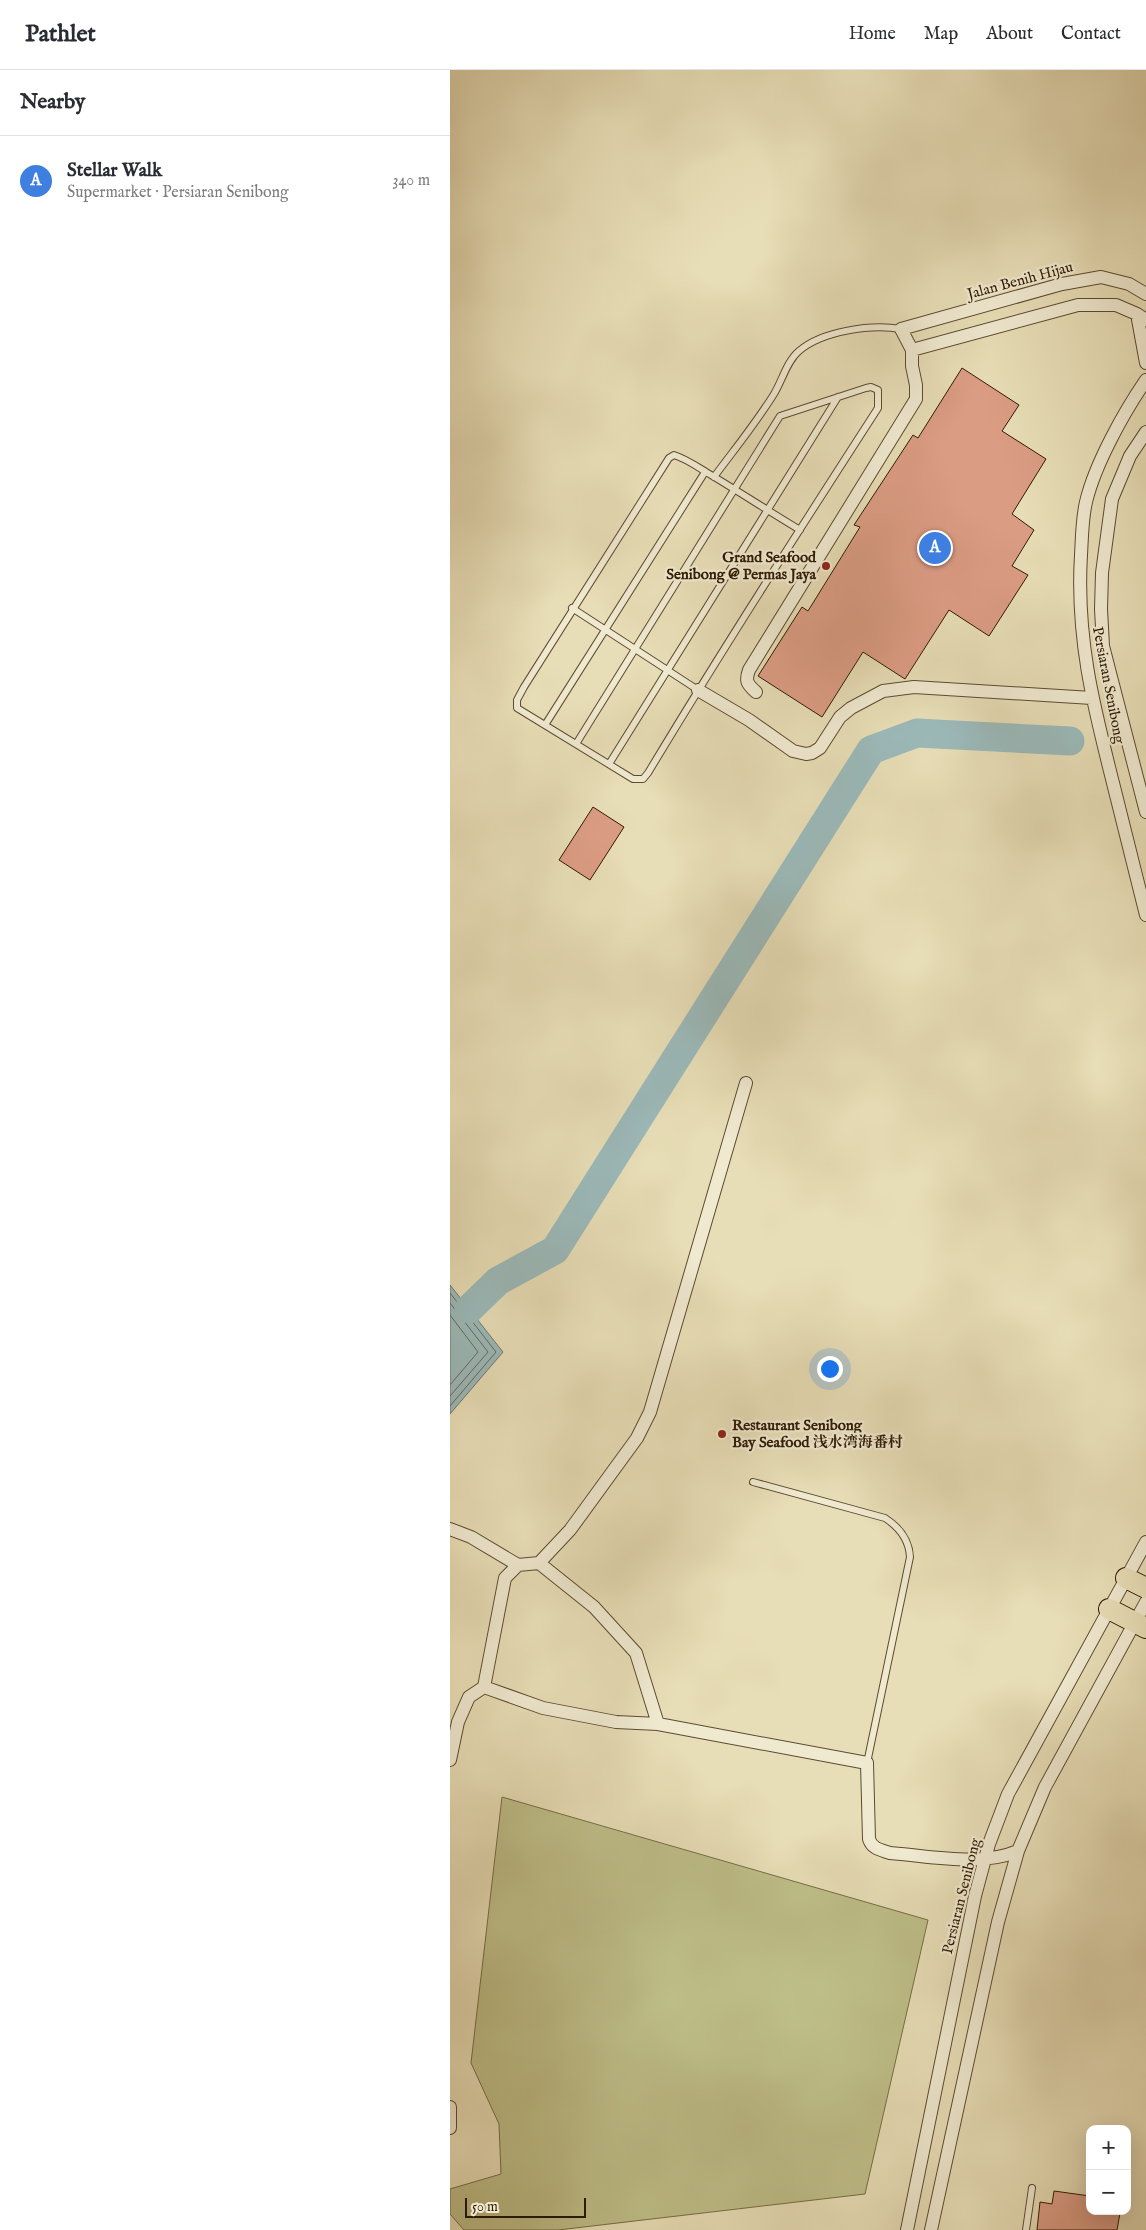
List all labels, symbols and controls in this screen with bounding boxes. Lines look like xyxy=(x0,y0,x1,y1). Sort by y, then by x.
text: Pathlet xyxy=(25,19,96,50)
text: Home xyxy=(849,23,896,46)
text: Map xyxy=(924,23,958,46)
text: About xyxy=(986,23,1033,46)
text: Contact xyxy=(1061,23,1121,46)
text: Nearby xyxy=(20,89,85,116)
text: Stellar Walk xyxy=(67,159,162,183)
text: A xyxy=(31,171,41,191)
text: 340 m xyxy=(392,171,430,191)
text: Supermarket · Persiaran Senibong xyxy=(67,183,289,203)
street label: Jalan Benih Hijau xyxy=(963,257,1075,304)
pin: A xyxy=(919,529,951,567)
place label: Grand Seafood Senibong @ Permas Jaya xyxy=(666,548,817,584)
marker: Grand Seafood Senibong @ Permas Jaya xyxy=(820,560,832,572)
street label: Persiaran Senibong xyxy=(1088,625,1129,746)
your location xyxy=(817,1356,843,1382)
place label: Restaurant Senibong Bay Seafood 浅水湾海番村 xyxy=(732,1416,903,1452)
marker: Restaurant Senibong Bay Seafood 浅水湾海番村 xyxy=(716,1428,728,1440)
street label: Persiaran Senibong xyxy=(938,1835,985,1956)
map controls xyxy=(1086,2125,1131,2215)
button: + xyxy=(1086,2125,1131,2170)
button: − xyxy=(1086,2170,1131,2215)
scale bar xyxy=(465,2195,586,2218)
text: 50 m xyxy=(472,2198,498,2216)

